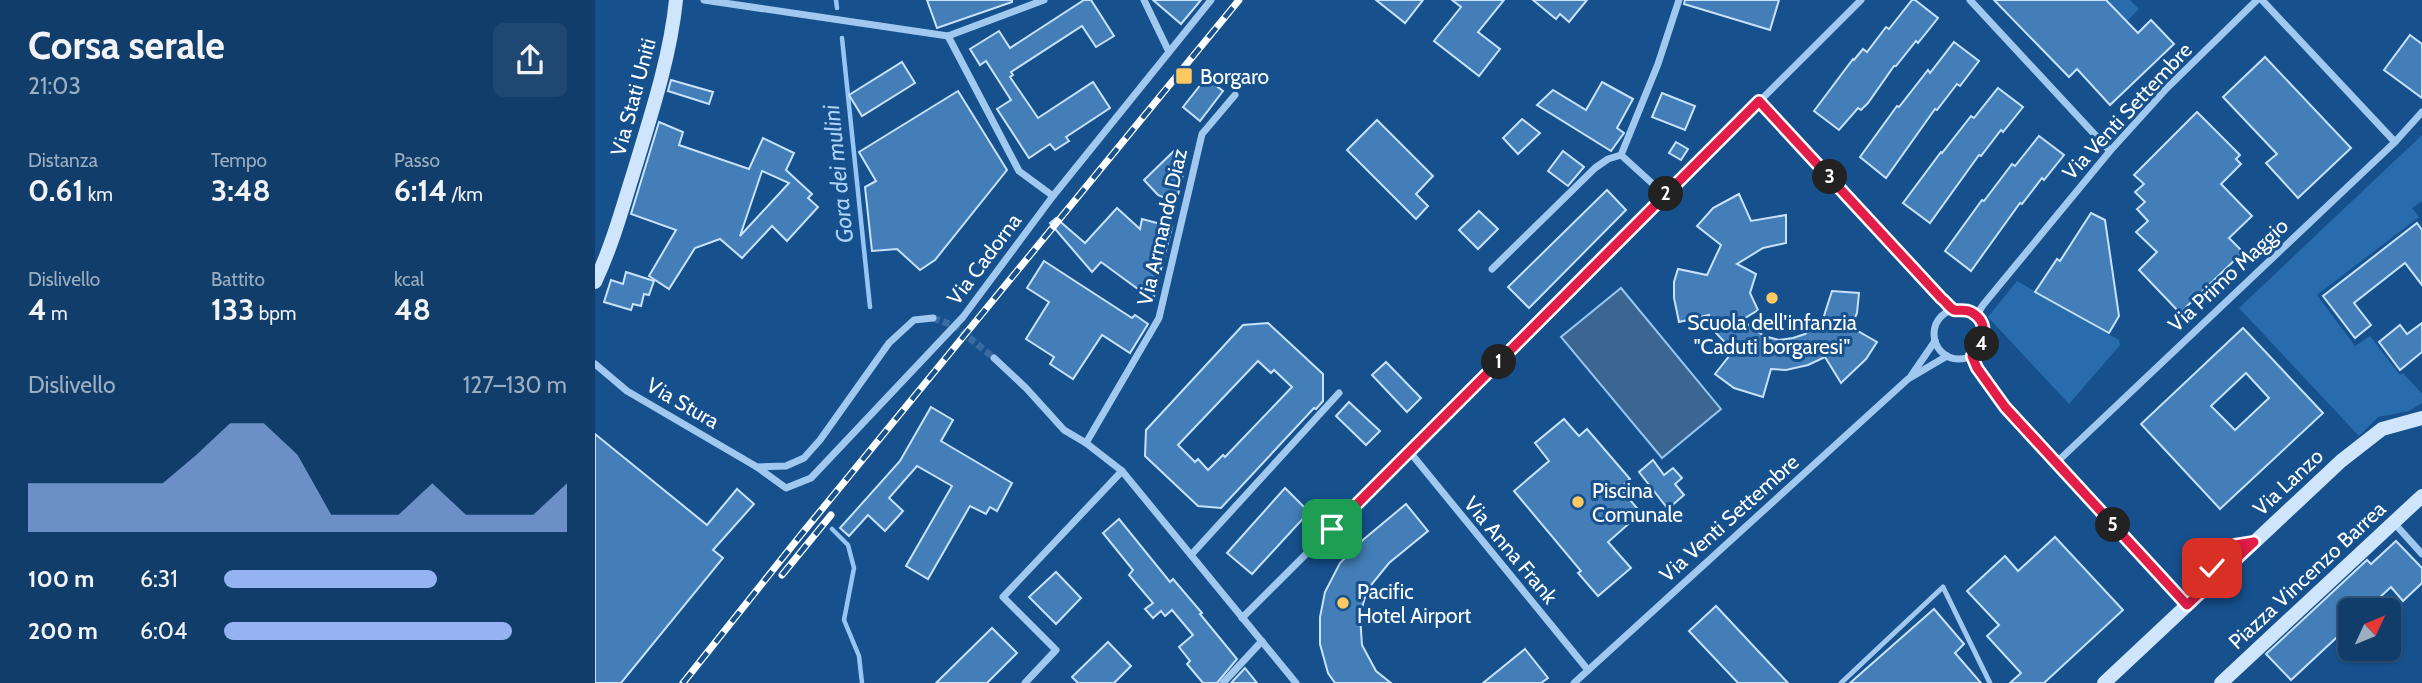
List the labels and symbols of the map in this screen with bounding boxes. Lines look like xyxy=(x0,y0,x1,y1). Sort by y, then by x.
street label: Via Stati Uniti xyxy=(605,35,661,159)
street label: Via Venti Settembre xyxy=(2057,37,2197,185)
place label: Borgaro xyxy=(1200,64,1269,89)
marker: Borgaro xyxy=(1174,66,1194,86)
water label: Gora dei mulini xyxy=(817,102,859,245)
street label: Via Armando Diaz xyxy=(1132,146,1192,308)
pin: 3 xyxy=(1813,160,1847,194)
pin: 2 xyxy=(1649,176,1683,212)
street label: Via Cadorna xyxy=(942,208,1026,310)
street label: Via Primo Maggio xyxy=(2163,213,2293,337)
marker: Scuola dell'infanzia "Caduti borgaresi" xyxy=(1764,290,1780,306)
place label: Scuola dell'infanzia "Caduti borgaresi" xyxy=(1687,310,1857,359)
pin: 4 xyxy=(1965,326,1999,362)
pin: 1 xyxy=(1481,344,1517,380)
street label: Via Stura xyxy=(642,372,724,434)
street label: Via Lanzo xyxy=(2248,443,2328,521)
street label: Via Venti Settembre xyxy=(1654,449,1804,587)
place label: Piscina Comunale xyxy=(1592,478,1683,527)
street label: Via Anna Frank xyxy=(1459,491,1563,609)
marker: Piscina Comunale xyxy=(1570,494,1586,510)
street label: Piazza Vincenzo Barrea xyxy=(2223,496,2391,654)
pin xyxy=(1302,499,1362,559)
pin: 5 xyxy=(2095,508,2131,542)
pin xyxy=(2182,538,2242,598)
place label: Pacific Hotel Airport xyxy=(1357,579,1471,628)
marker: Pacific Hotel Airport xyxy=(1335,595,1351,611)
north arrow xyxy=(2338,598,2401,662)

